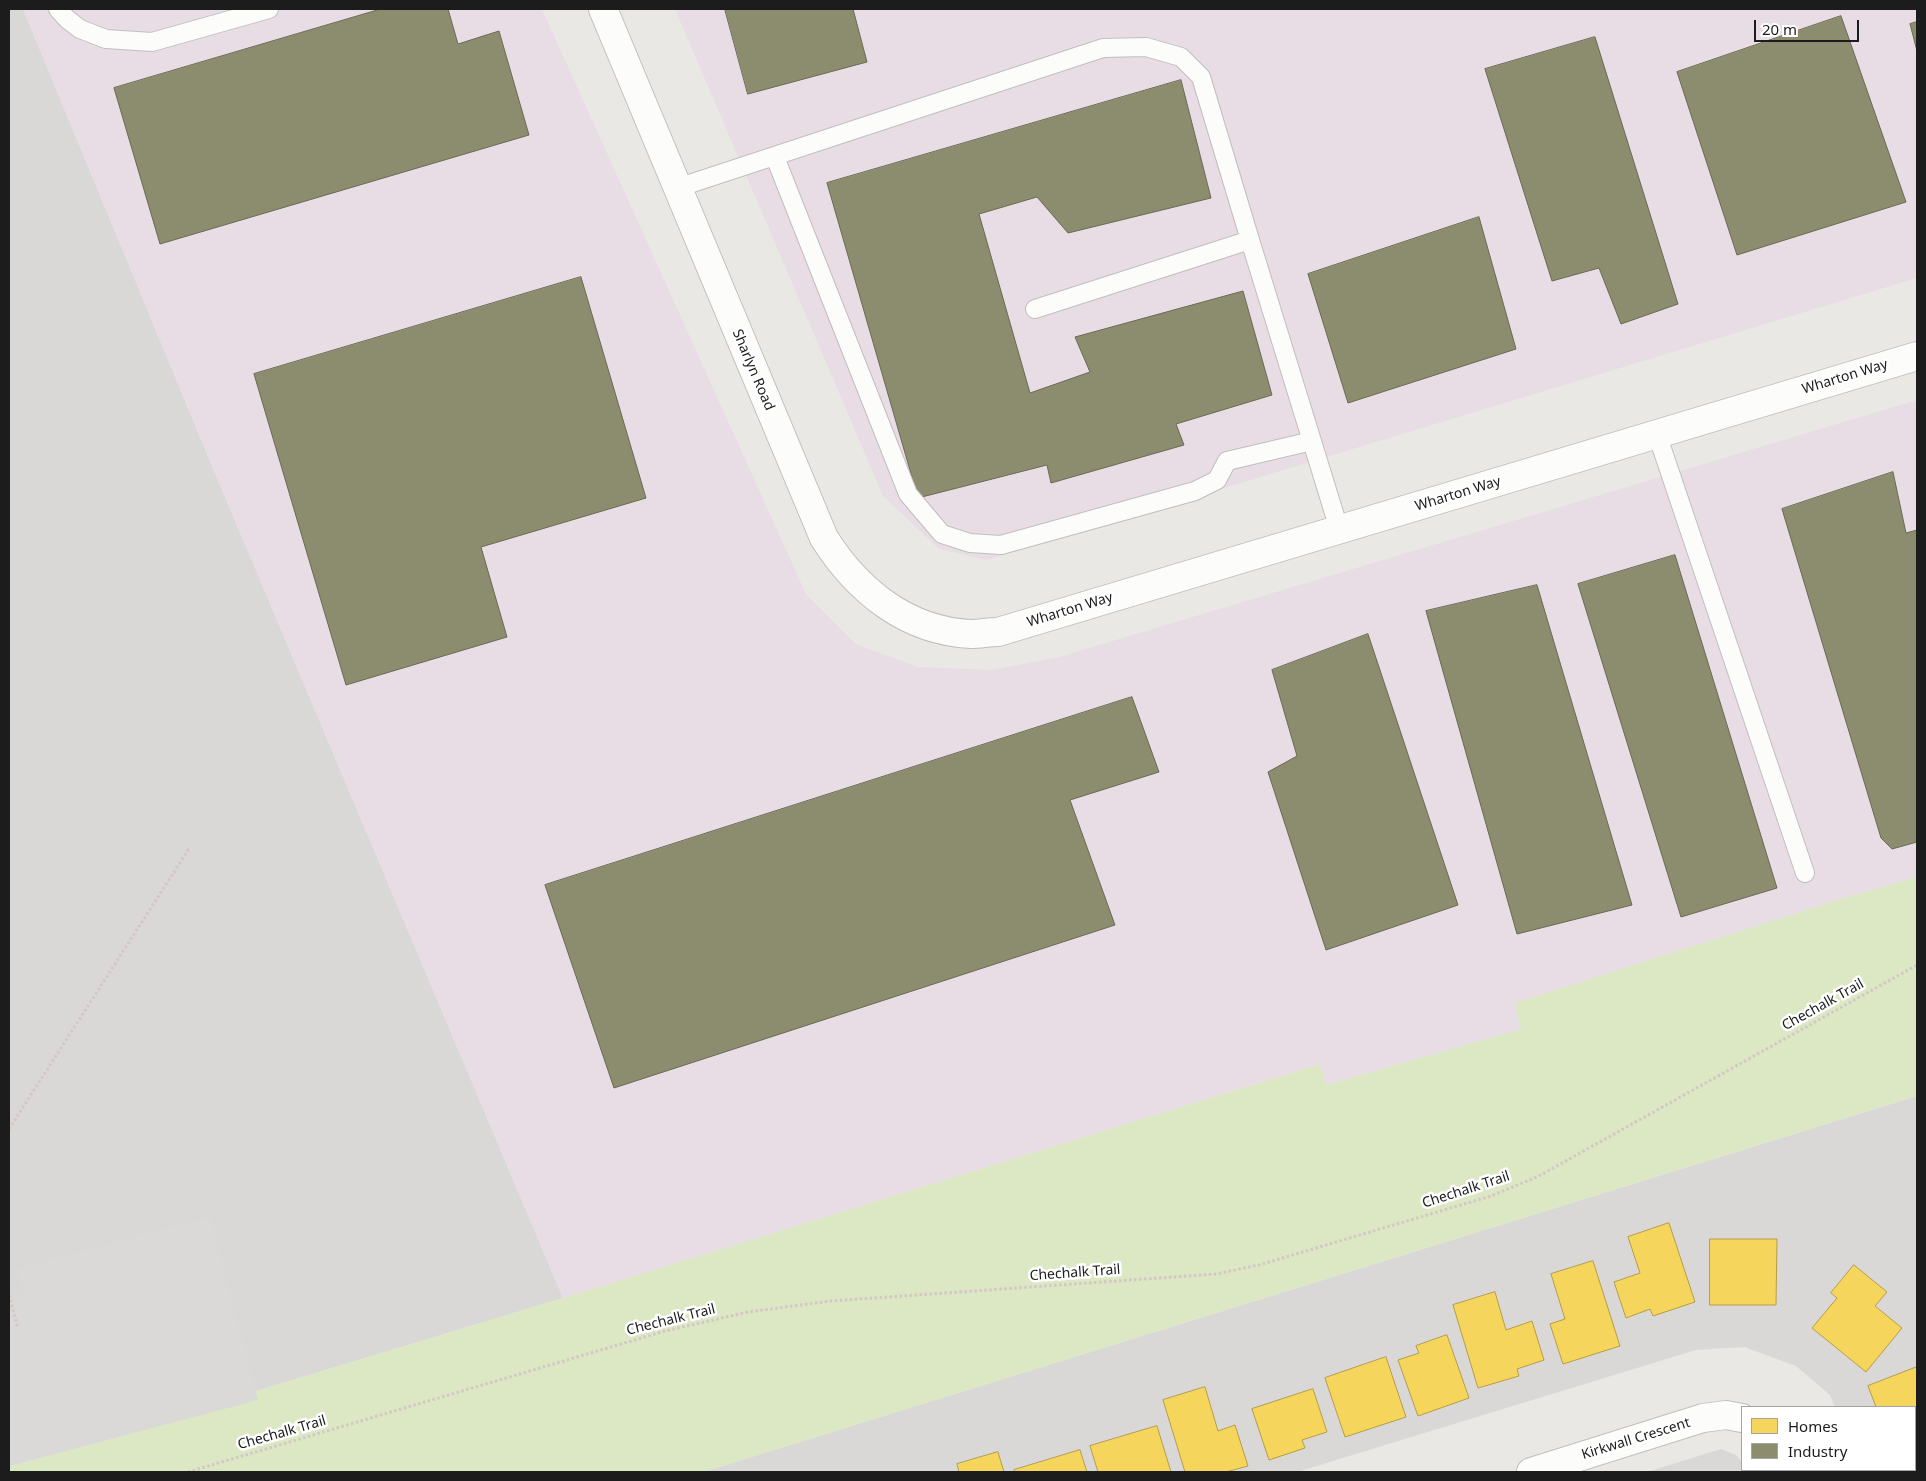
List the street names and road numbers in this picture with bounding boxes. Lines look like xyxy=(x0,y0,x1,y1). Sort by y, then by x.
street label: Sharlyn Road xyxy=(728,327,778,413)
street label: Wharton Way xyxy=(1800,356,1890,398)
street label: Wharton Way xyxy=(1413,473,1503,515)
street label: Wharton Way xyxy=(1025,589,1115,631)
street label: Chechalk Trail xyxy=(1779,976,1867,1034)
street label: Chechalk Trail xyxy=(1420,1168,1512,1212)
street label: Chechalk Trail xyxy=(1029,1261,1121,1285)
street label: Chechalk Trail xyxy=(625,1301,717,1339)
street label: Chechalk Trail xyxy=(236,1412,328,1454)
street label: Kirkwall Crescent xyxy=(1580,1415,1692,1463)

